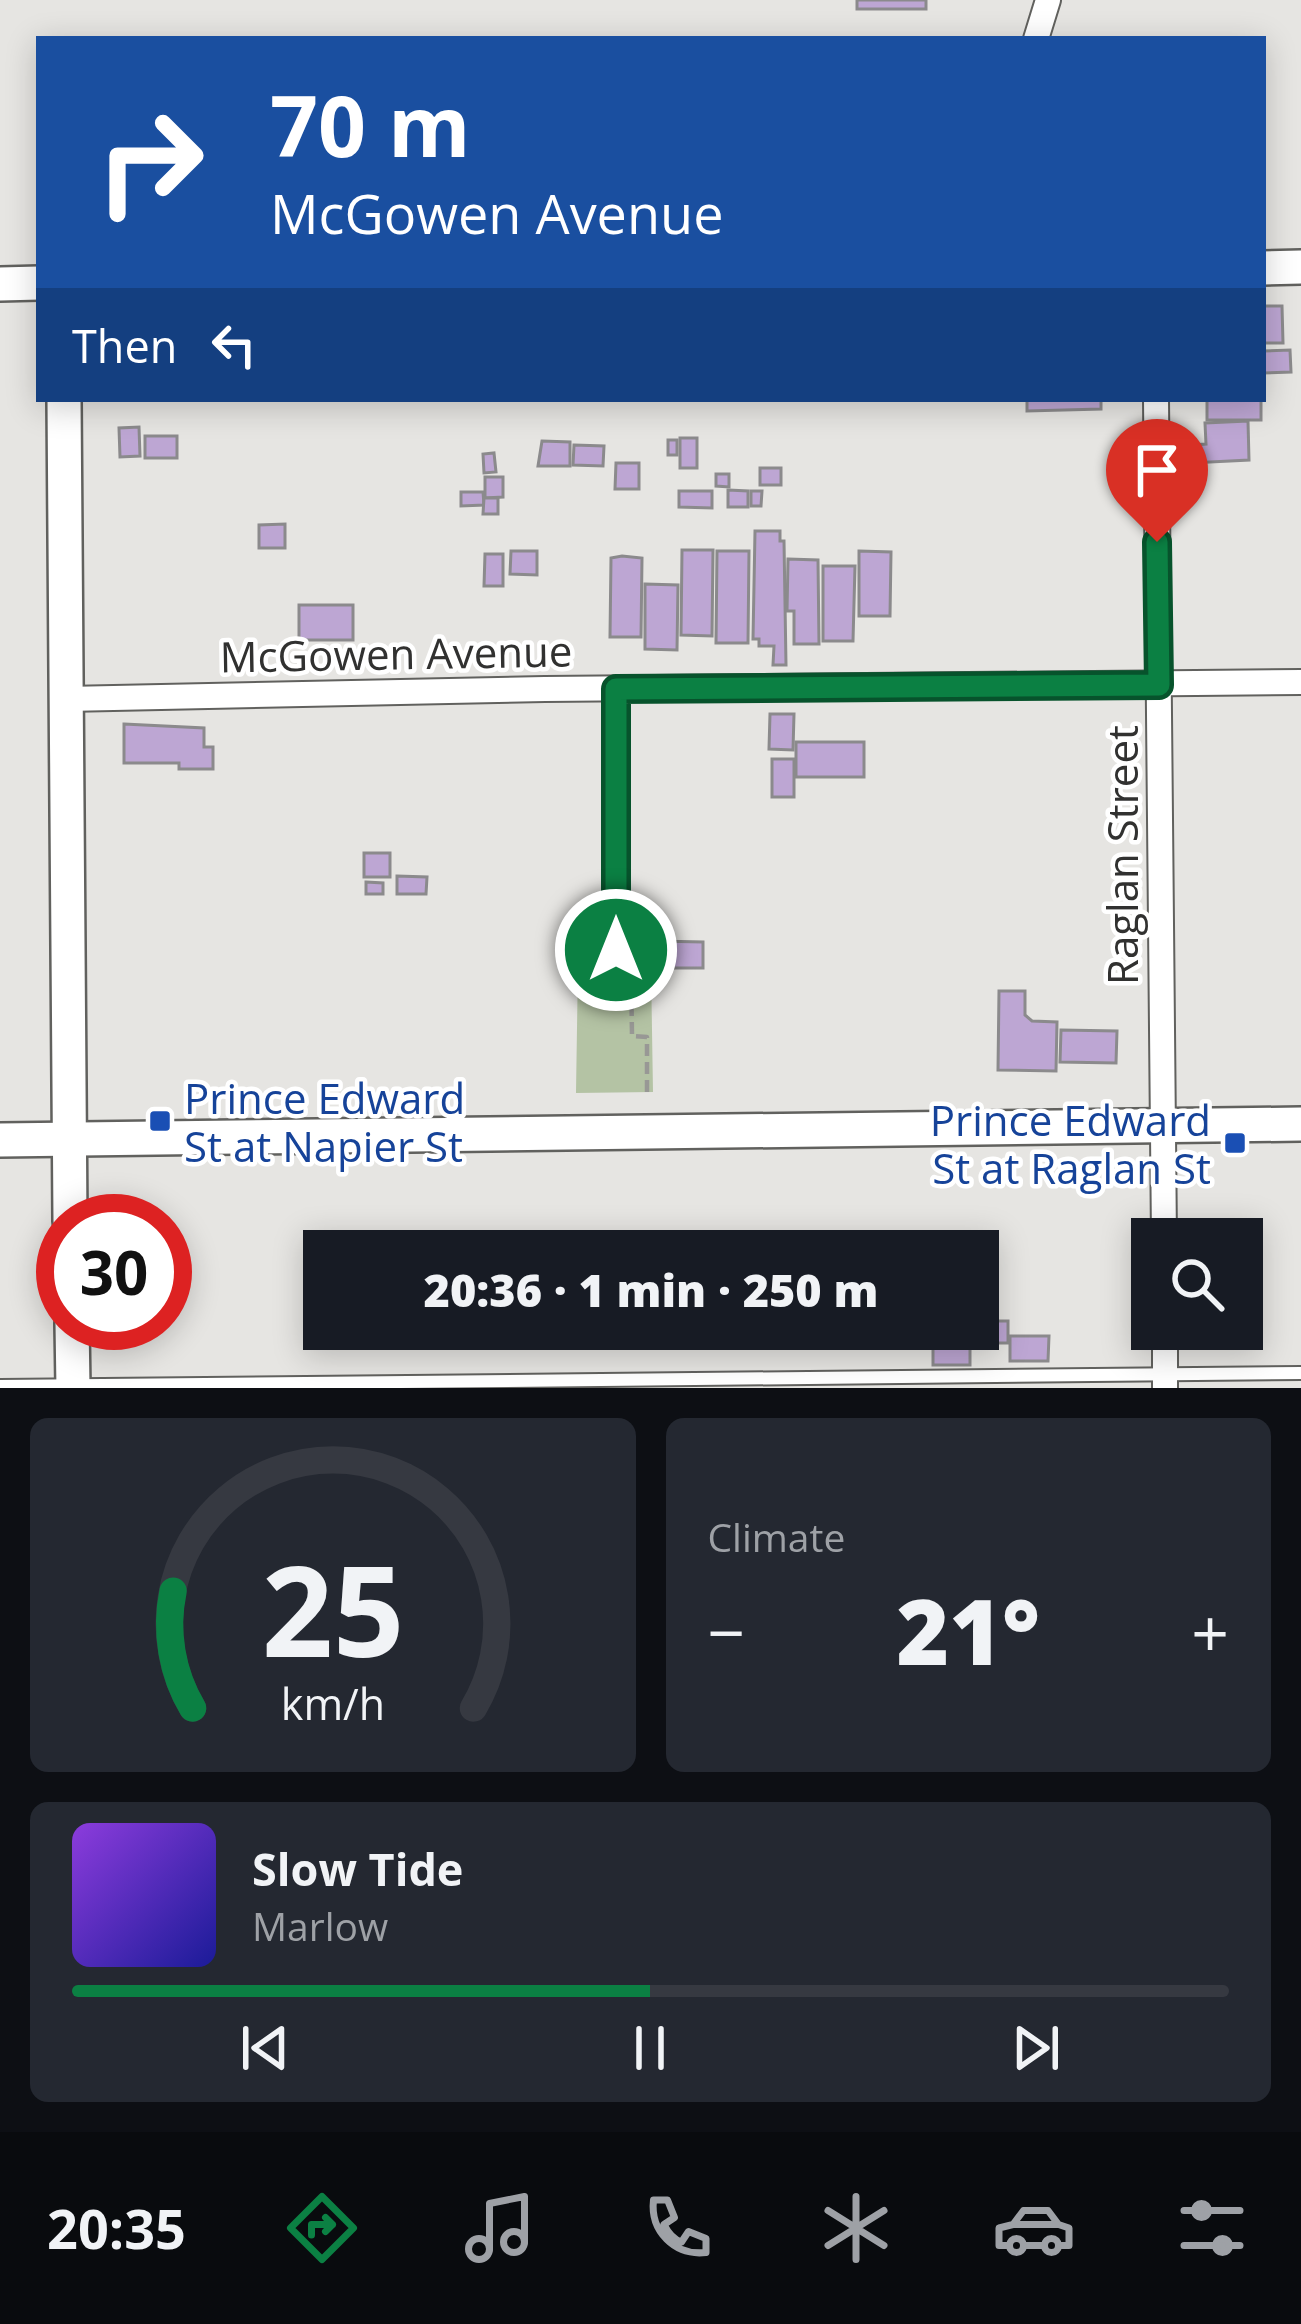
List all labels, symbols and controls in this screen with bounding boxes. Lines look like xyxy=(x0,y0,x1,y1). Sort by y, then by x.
text: 70 m xyxy=(270,67,470,182)
icon: right xyxy=(72,84,228,240)
text: McGowen Avenue xyxy=(270,176,724,250)
icon: left xyxy=(201,312,267,378)
text: Then xyxy=(72,315,177,376)
pin xyxy=(1106,419,1208,542)
icon: arrive xyxy=(1124,437,1190,503)
street label: McGowen Avenue xyxy=(219,621,573,685)
street label: Raglan Street xyxy=(1093,725,1150,985)
position arrow xyxy=(553,887,679,1013)
place label: Prince Edward St at Napier St xyxy=(184,1069,465,1174)
place label: Prince Edward St at Raglan St xyxy=(930,1091,1211,1196)
marker: Prince Edward St at Napier St xyxy=(147,1108,173,1134)
marker: Prince Edward St at Raglan St xyxy=(1222,1130,1248,1156)
speed limit sign: 30 xyxy=(36,1194,192,1350)
map controls xyxy=(1131,1218,1263,1350)
button: search xyxy=(1131,1218,1263,1350)
text: 20:36 · 1 min · 250 m xyxy=(424,1259,878,1320)
text: Climate xyxy=(708,1510,845,1563)
text: 25 xyxy=(261,1524,404,1694)
text: 21° xyxy=(897,1569,1040,1691)
text: − xyxy=(708,1586,745,1676)
text: + xyxy=(1191,1586,1229,1676)
text: km/h xyxy=(281,1674,385,1733)
text: Slow Tide xyxy=(252,1838,463,1899)
text: Marlow xyxy=(252,1899,388,1952)
icon: previous xyxy=(232,2015,298,2081)
icon: pause xyxy=(617,2015,683,2081)
icon: next xyxy=(1003,2015,1069,2081)
icon: directions xyxy=(280,2186,364,2270)
icon: music xyxy=(458,2186,542,2270)
icon: phone xyxy=(636,2186,720,2270)
icon: climate xyxy=(814,2186,898,2270)
icon: car xyxy=(992,2186,1076,2270)
icon: filters xyxy=(1170,2186,1254,2270)
text: 20:35 xyxy=(47,2191,186,2265)

